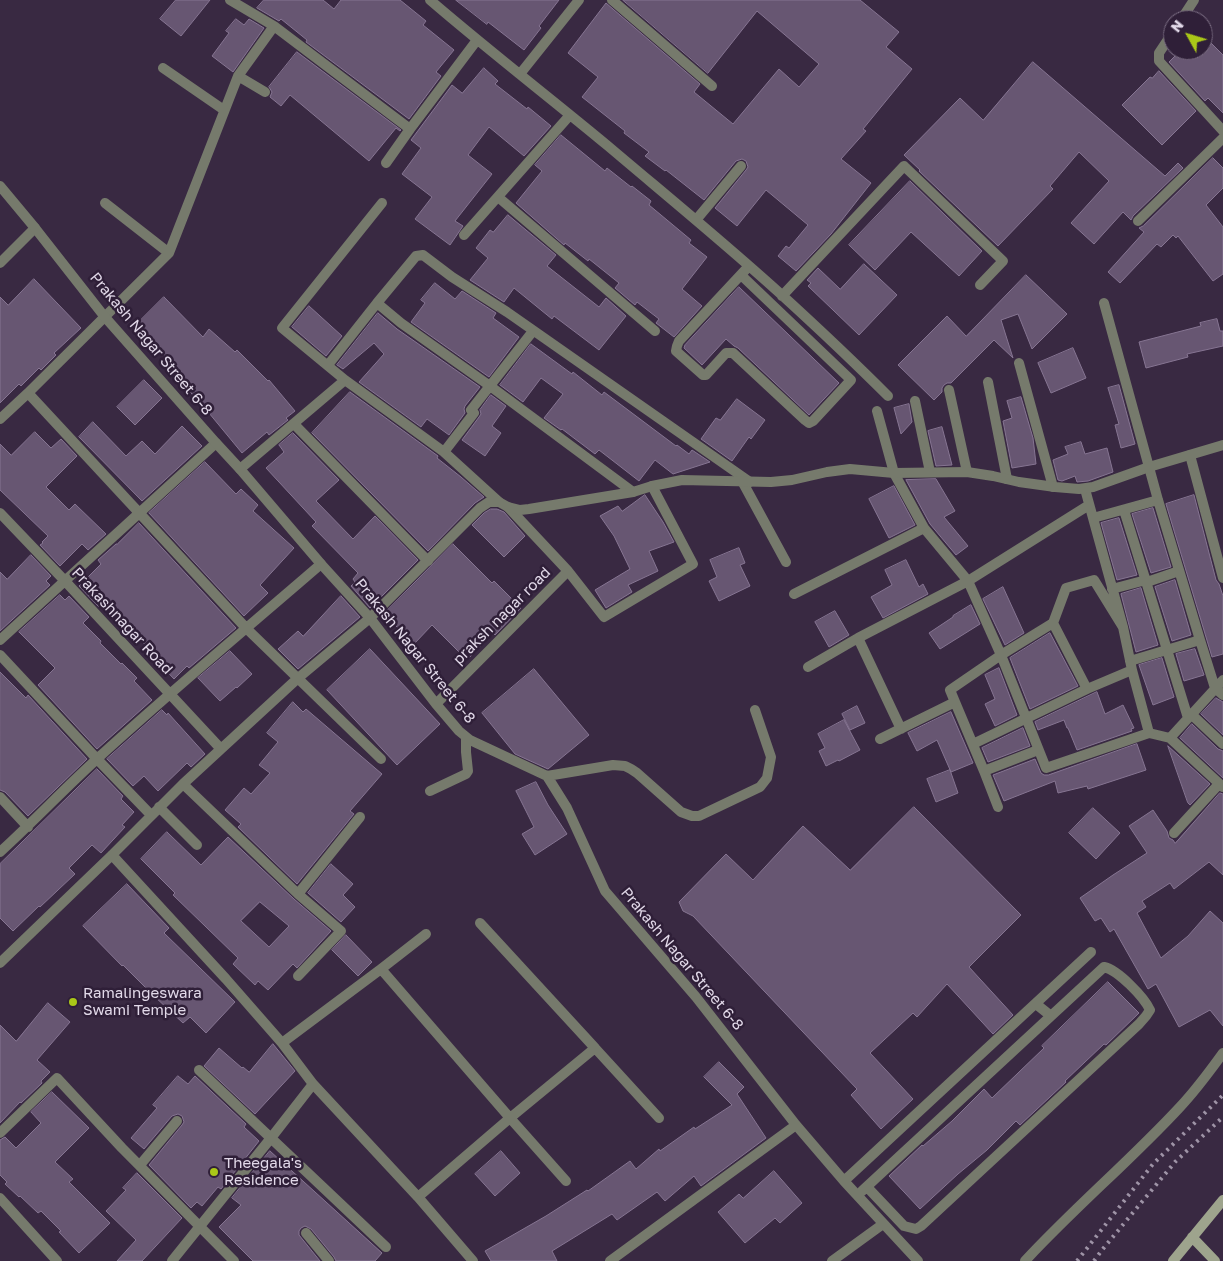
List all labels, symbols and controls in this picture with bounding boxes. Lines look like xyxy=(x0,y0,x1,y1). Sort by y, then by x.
north arrow xyxy=(1163,10,1213,60)
text: N xyxy=(1167,16,1187,35)
street label: Prakash Nagar Street 6-8 xyxy=(86,269,216,419)
street label: Prakashnagar Road xyxy=(68,564,176,678)
street label: praksh nagar road xyxy=(450,564,554,668)
street label: Prakash Nagar Street 6-8 xyxy=(351,575,479,727)
street label: Prakash Nagar Street 6-8 xyxy=(617,884,747,1034)
place label: Ramalingeswara Swami Temple xyxy=(83,984,202,1019)
marker: Ramalingeswara Swami Temple xyxy=(67,996,79,1008)
place label: Theegala's Residence xyxy=(224,1154,302,1189)
marker: Theegala's Residence xyxy=(208,1166,220,1178)

